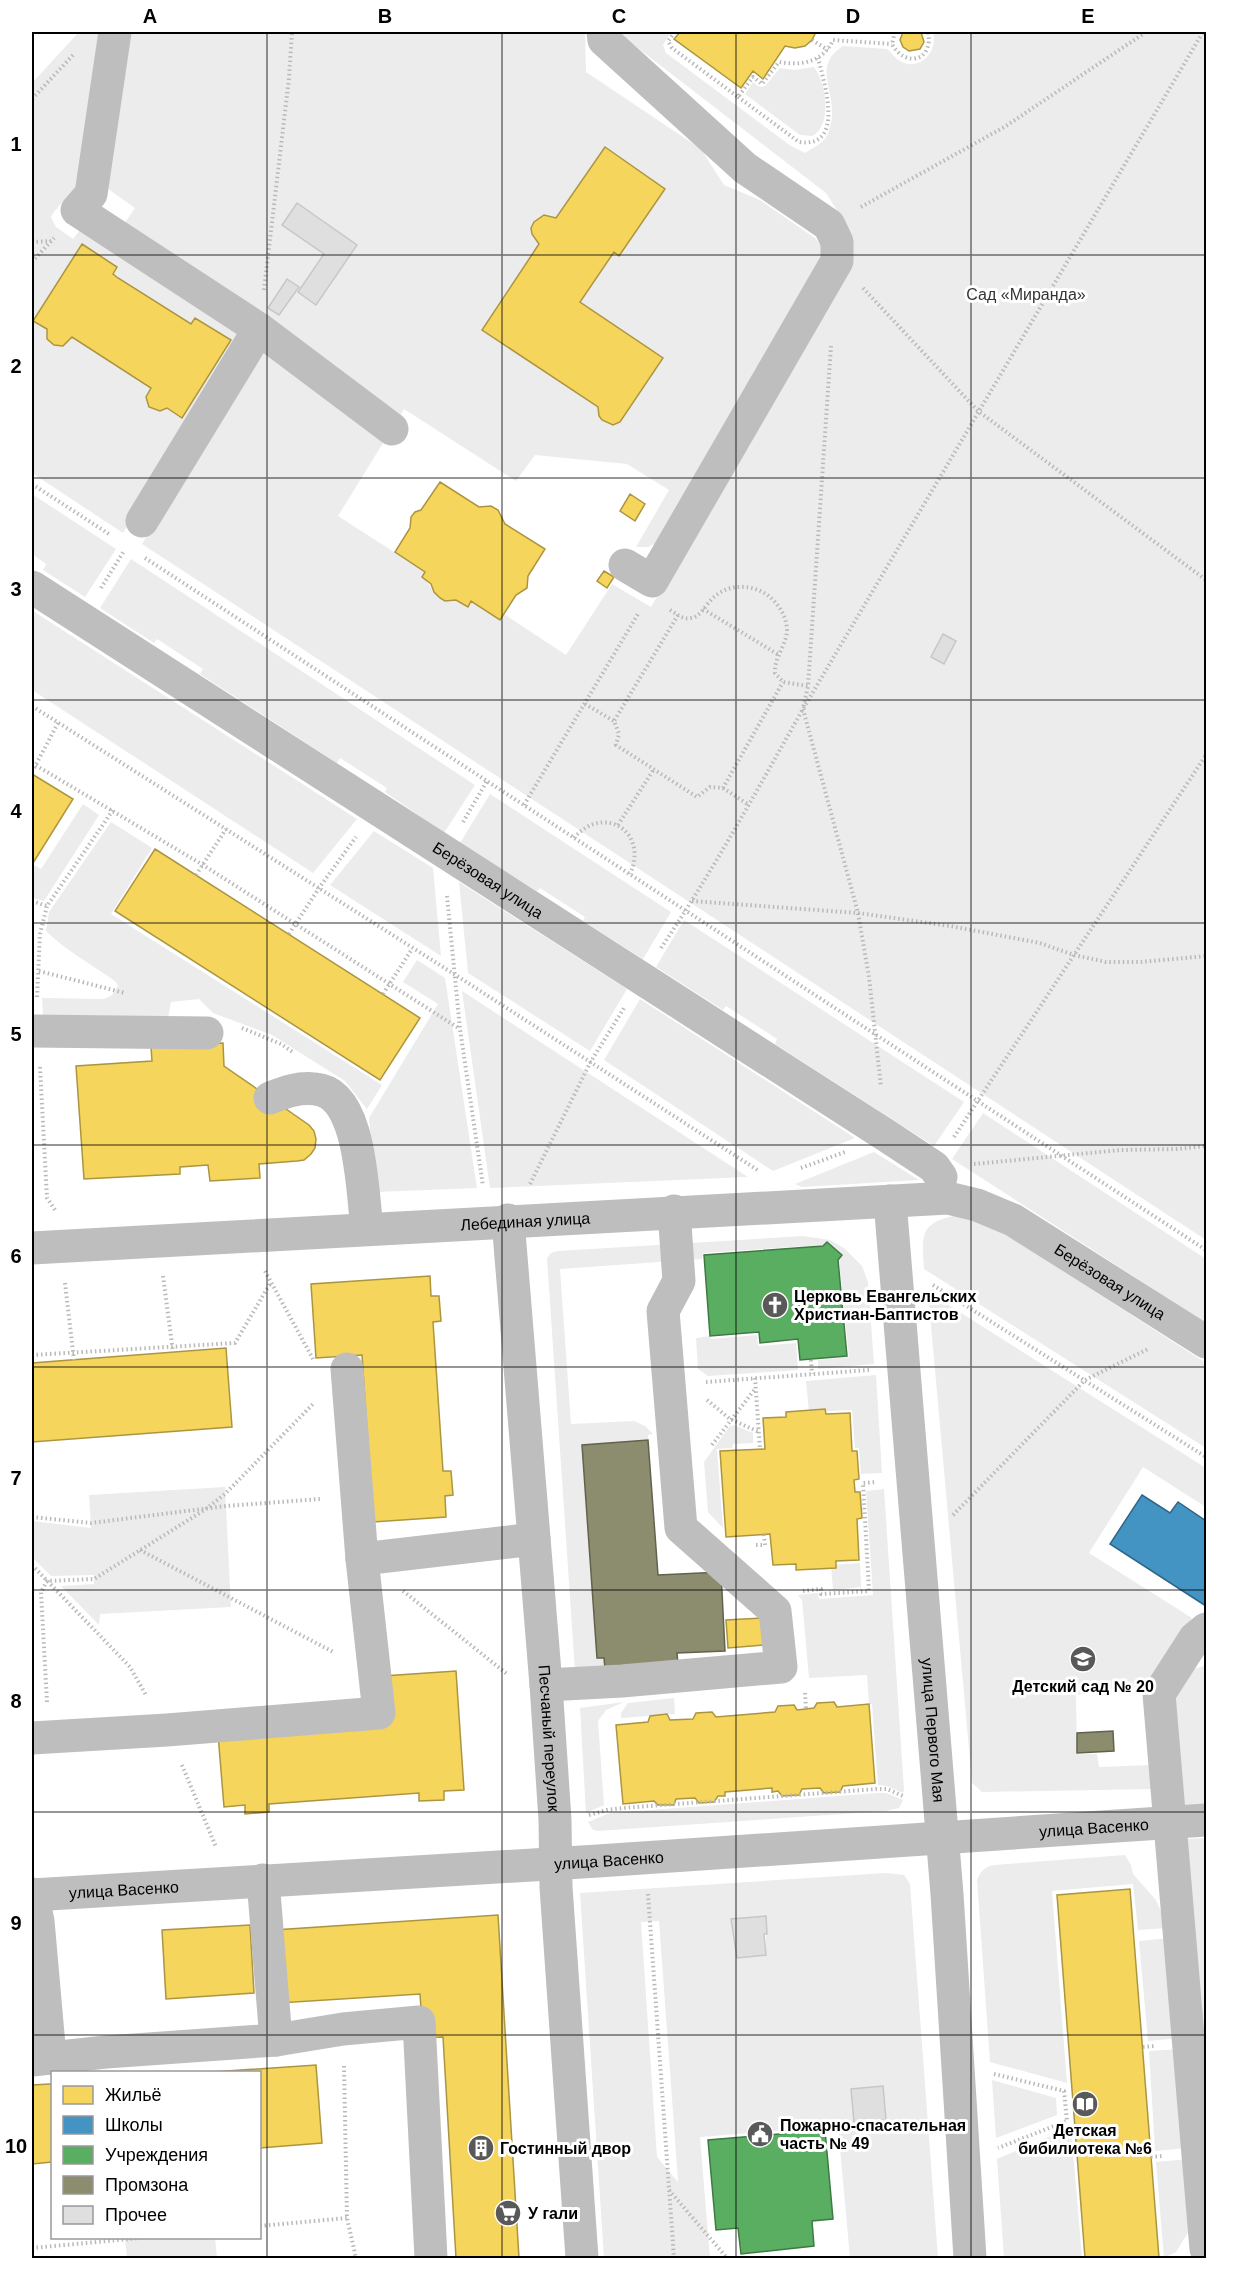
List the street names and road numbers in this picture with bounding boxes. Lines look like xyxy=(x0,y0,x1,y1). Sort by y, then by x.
street label: Берёзовая улица xyxy=(430,838,546,922)
street label: Лебединая улица xyxy=(460,1209,591,1233)
street label: Берёзовая улица xyxy=(1052,1240,1169,1323)
street label: улица Первого Мая xyxy=(919,1657,948,1803)
street label: Песчаный переулок xyxy=(536,1664,563,1813)
street label: улица Васенко xyxy=(1038,1815,1149,1840)
street label: улица Васенко xyxy=(554,1848,664,1872)
street label: улица Васенко xyxy=(68,1878,179,1901)

